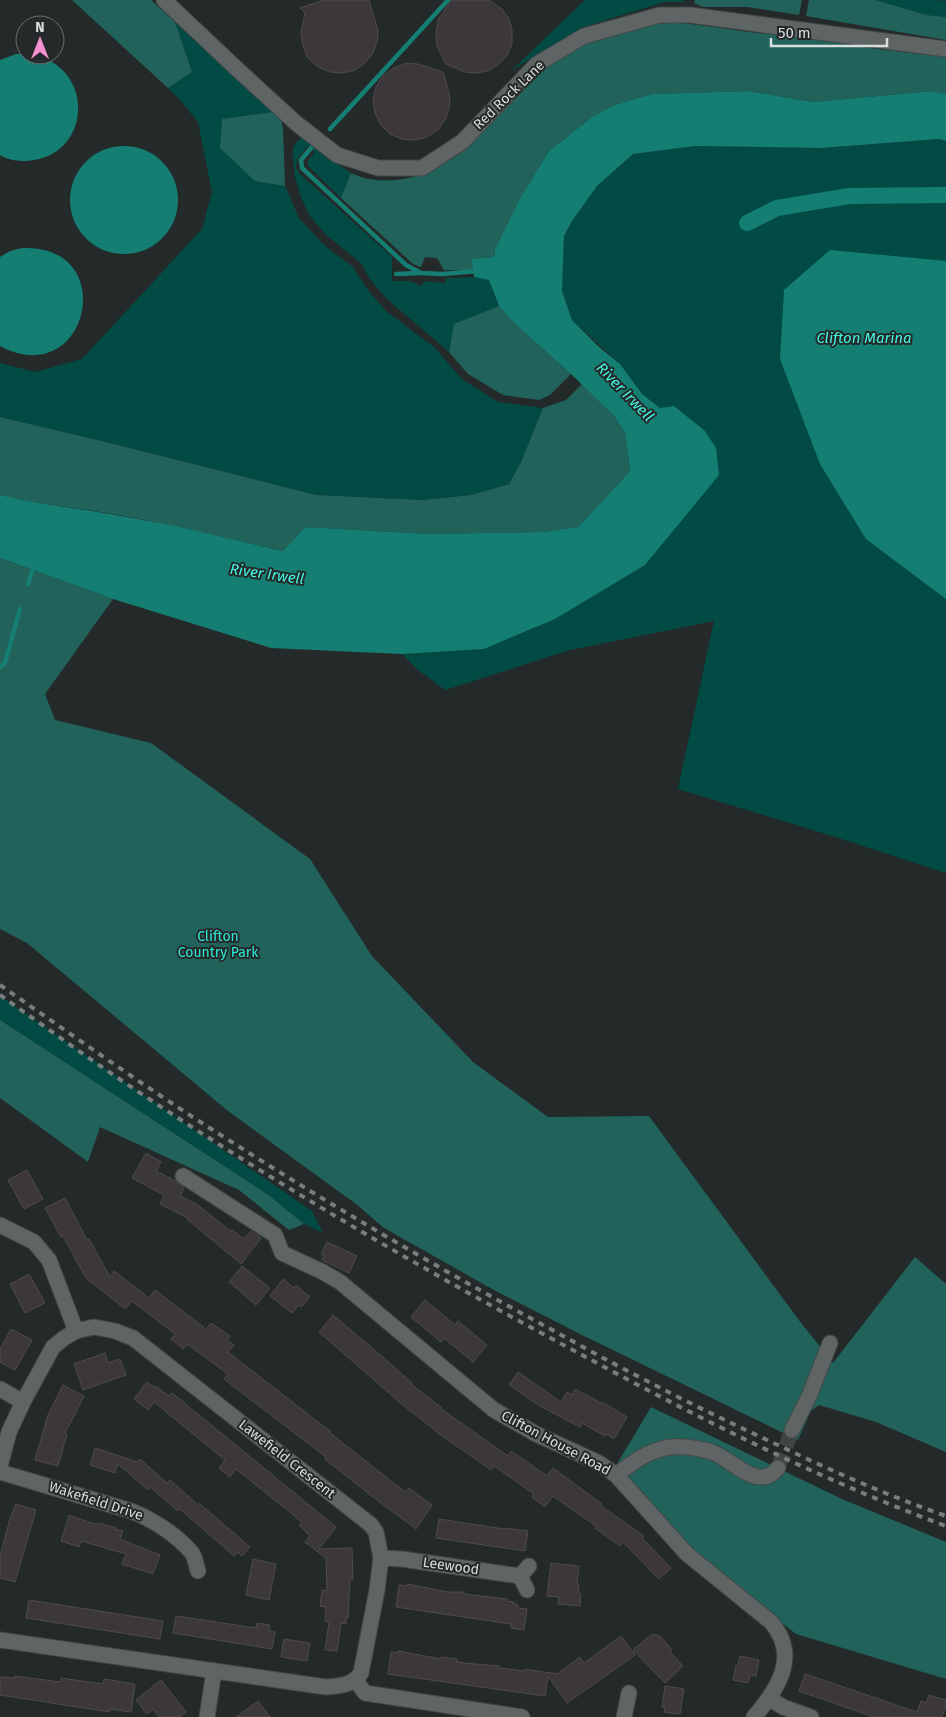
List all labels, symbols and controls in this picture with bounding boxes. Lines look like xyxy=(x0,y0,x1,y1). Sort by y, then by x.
north arrow xyxy=(15,15,65,65)
scale bar xyxy=(771,15,887,47)
text: N xyxy=(35,19,45,36)
text: 50 m xyxy=(778,24,811,42)
street label: Red Rock Lane xyxy=(470,57,548,133)
water label: Clifton Marina xyxy=(816,329,912,347)
water label: River Irwell xyxy=(593,359,657,425)
water label: River Irwell xyxy=(229,560,305,588)
park label: Clifton Country Park xyxy=(178,928,259,961)
street label: Clifton House Road xyxy=(498,1407,614,1479)
street label: Lawefield Crescent xyxy=(235,1416,339,1503)
street label: Wakefield Drive xyxy=(47,1478,145,1524)
street label: Leewood xyxy=(422,1554,480,1578)

